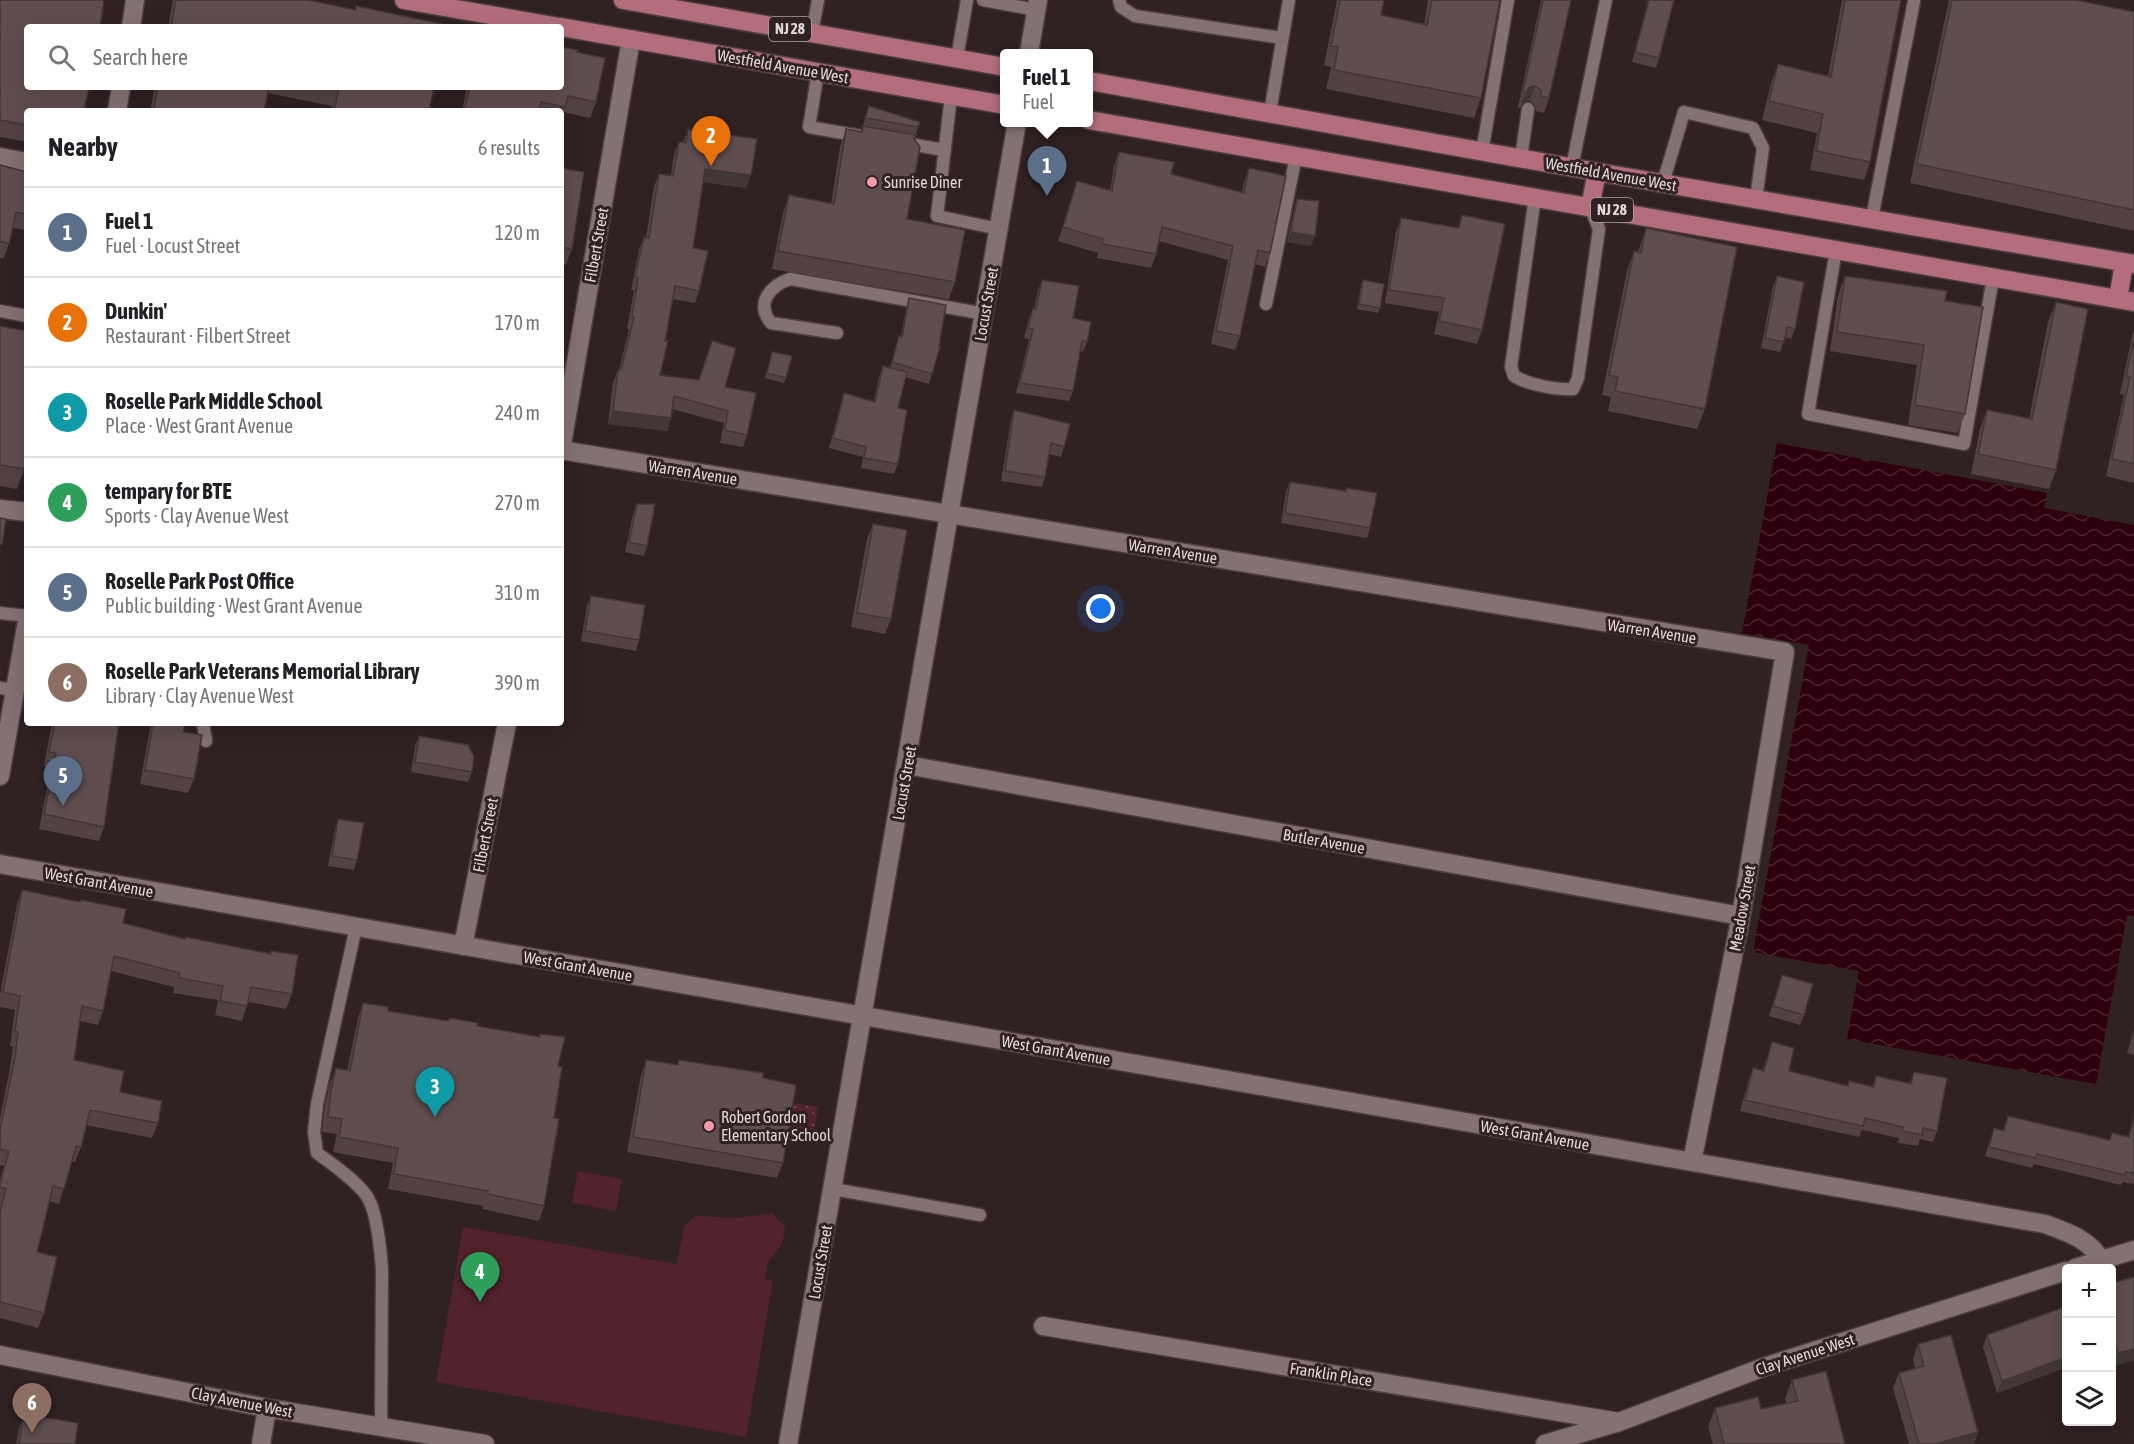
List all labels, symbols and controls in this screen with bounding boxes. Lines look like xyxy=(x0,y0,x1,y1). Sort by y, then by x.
road number: NJ 28 xyxy=(769,17,811,41)
search box xyxy=(24,24,564,90)
icon: search xyxy=(45,41,78,74)
text: Search here xyxy=(93,44,188,70)
street label: Westfield Avenue West xyxy=(716,46,850,86)
popup xyxy=(1000,49,1093,127)
text: Fuel 1 xyxy=(1022,64,1071,90)
text: Fuel xyxy=(1022,90,1054,113)
pin: 2 xyxy=(692,116,730,166)
text: Nearby xyxy=(48,132,118,162)
text: 6 results xyxy=(478,136,540,159)
pin: 1 xyxy=(1028,146,1066,196)
street label: Westfield Avenue West xyxy=(1544,154,1678,194)
place label: Sunrise Diner xyxy=(884,173,962,191)
marker: Sunrise Diner xyxy=(865,175,879,189)
road number: NJ 28 xyxy=(1591,198,1633,222)
street label: Filbert Street xyxy=(581,206,612,284)
text: Fuel 1 xyxy=(105,208,153,234)
text: 1 xyxy=(63,221,72,244)
text: 120 m xyxy=(495,221,540,244)
text: Fuel · Locust Street xyxy=(105,234,240,257)
street label: Locust Street xyxy=(971,265,1001,342)
text: Dunkin' xyxy=(105,298,167,324)
text: 2 xyxy=(63,311,72,334)
text: 170 m xyxy=(495,311,540,334)
text: Restaurant · Filbert Street xyxy=(105,324,290,347)
text: Roselle Park Middle School xyxy=(105,388,322,414)
text: 3 xyxy=(63,401,72,424)
text: 240 m xyxy=(495,401,540,424)
text: Place · West Grant Avenue xyxy=(105,414,293,437)
street label: Warren Avenue xyxy=(647,456,739,488)
text: tempary for BTE xyxy=(105,478,232,504)
text: 4 xyxy=(63,491,72,514)
text: 270 m xyxy=(495,491,540,514)
text: Sports · Clay Avenue West xyxy=(105,504,289,527)
street label: Warren Avenue xyxy=(1127,535,1219,567)
text: Roselle Park Post Office xyxy=(105,568,294,594)
text: 5 xyxy=(63,581,72,604)
text: 310 m xyxy=(495,581,540,604)
text: Public building · West Grant Avenue xyxy=(105,594,362,617)
your location xyxy=(1086,594,1115,623)
street label: Warren Avenue xyxy=(1606,615,1698,647)
text: Roselle Park Veterans Memorial Library xyxy=(105,658,420,684)
text: 6 xyxy=(63,671,72,694)
text: 390 m xyxy=(495,671,540,694)
text: Library · Clay Avenue West xyxy=(105,684,294,707)
street label: Locust Street xyxy=(889,744,919,821)
pin: 5 xyxy=(44,756,82,806)
street label: Filbert Street xyxy=(469,796,501,874)
street label: Butler Avenue xyxy=(1282,825,1366,857)
street label: Meadow Street xyxy=(1726,863,1759,953)
street label: West Grant Avenue xyxy=(43,864,155,900)
street label: West Grant Avenue xyxy=(522,948,634,984)
street label: West Grant Avenue xyxy=(1000,1032,1112,1068)
pin: 3 xyxy=(416,1068,454,1117)
place label: Robert Gordon Elementary School xyxy=(721,1108,832,1145)
street label: West Grant Avenue xyxy=(1479,1117,1591,1153)
marker: Robert Gordon Elementary School xyxy=(702,1119,716,1133)
street label: Locust Street xyxy=(805,1223,835,1300)
pin: 4 xyxy=(460,1252,500,1302)
map controls xyxy=(2062,1264,2116,1426)
button: + xyxy=(2062,1264,2116,1318)
button: − xyxy=(2062,1318,2116,1372)
street label: Clay Avenue West xyxy=(1753,1329,1857,1379)
street label: Franklin Place xyxy=(1288,1359,1374,1389)
button: layers xyxy=(2062,1372,2116,1426)
street label: Clay Avenue West xyxy=(190,1383,295,1422)
pin: 6 xyxy=(12,1384,51,1433)

